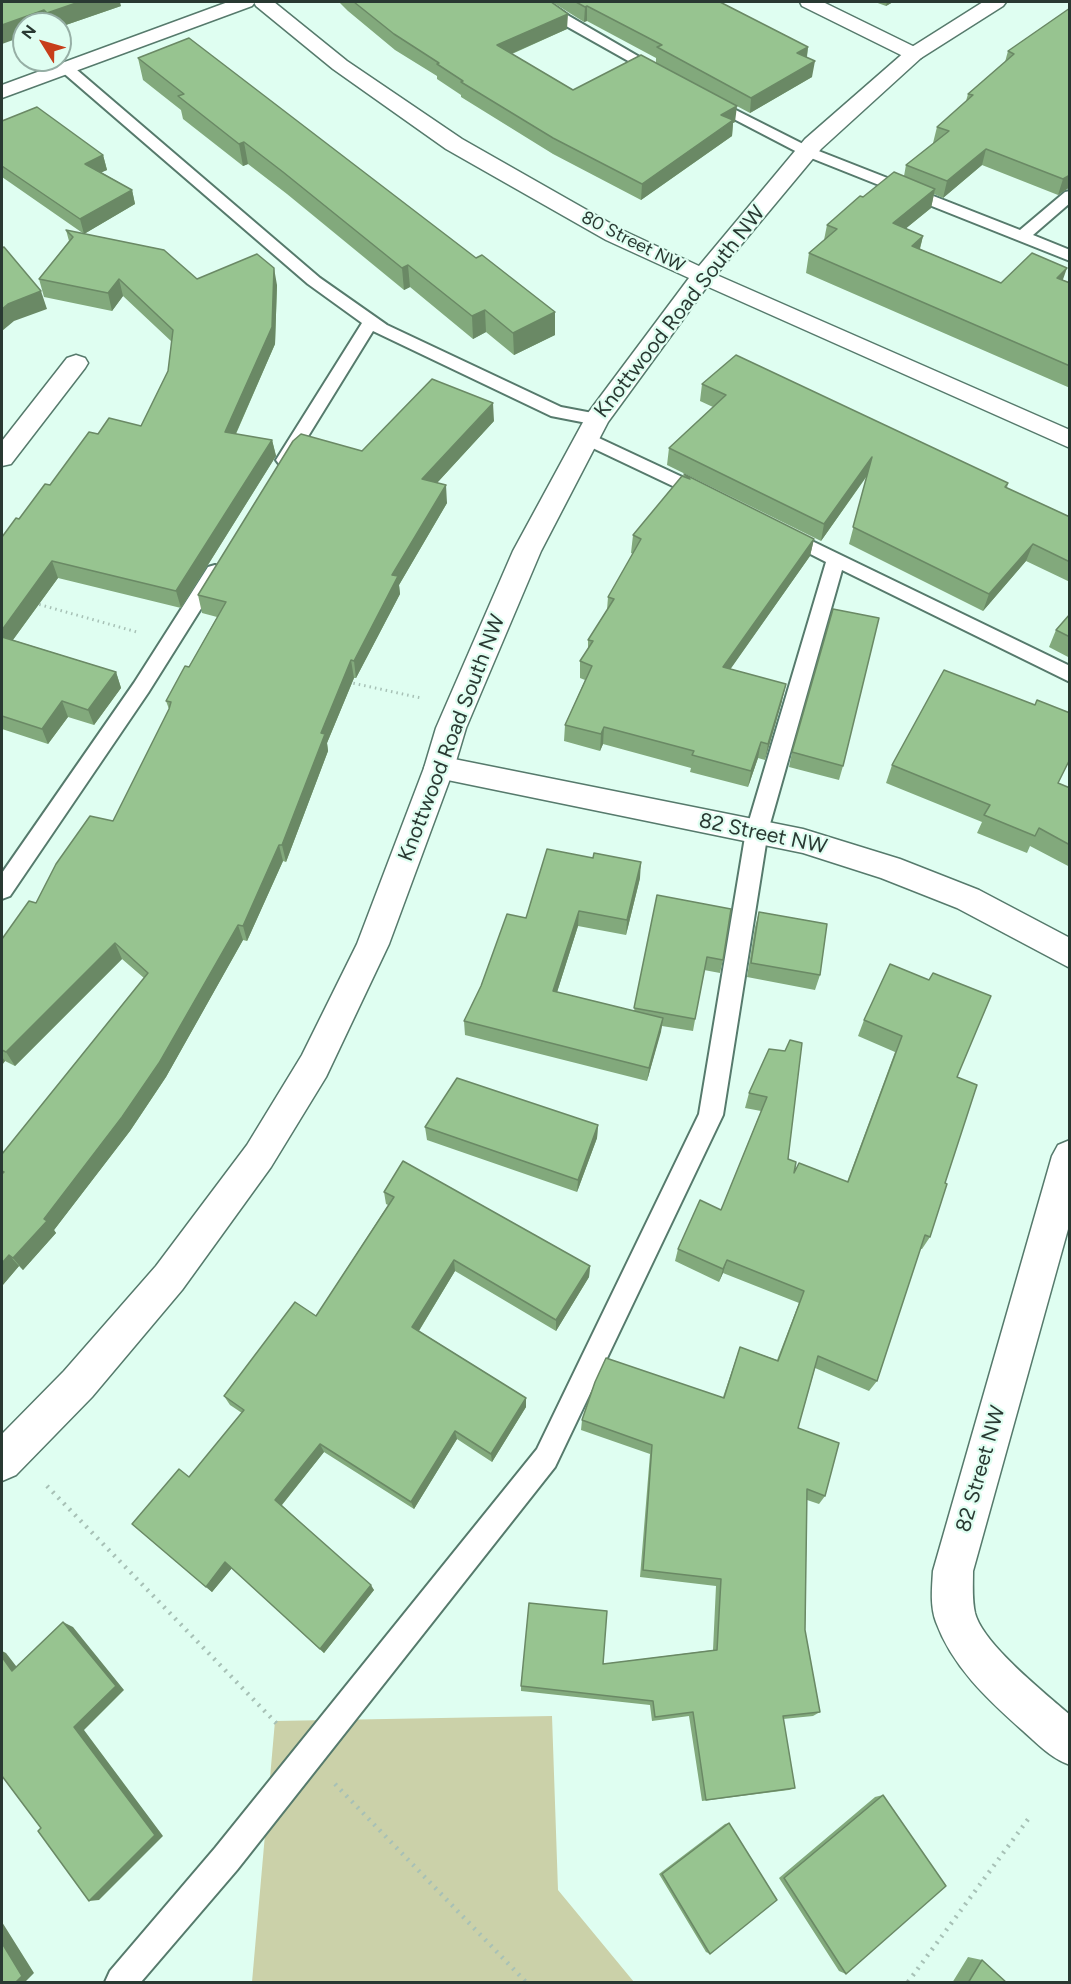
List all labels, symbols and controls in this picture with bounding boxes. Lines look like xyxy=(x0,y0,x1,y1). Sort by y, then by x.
north arrow xyxy=(12,12,72,72)
text: N xyxy=(18,21,40,43)
street label: Knottwood Road South NW xyxy=(589,201,771,423)
street label: 80 Street NW xyxy=(578,207,688,277)
street label: Knottwood Road South NW xyxy=(393,611,511,865)
street label: 82 Street NW xyxy=(697,808,829,860)
street label: 82 Street NW xyxy=(951,1403,1011,1535)

